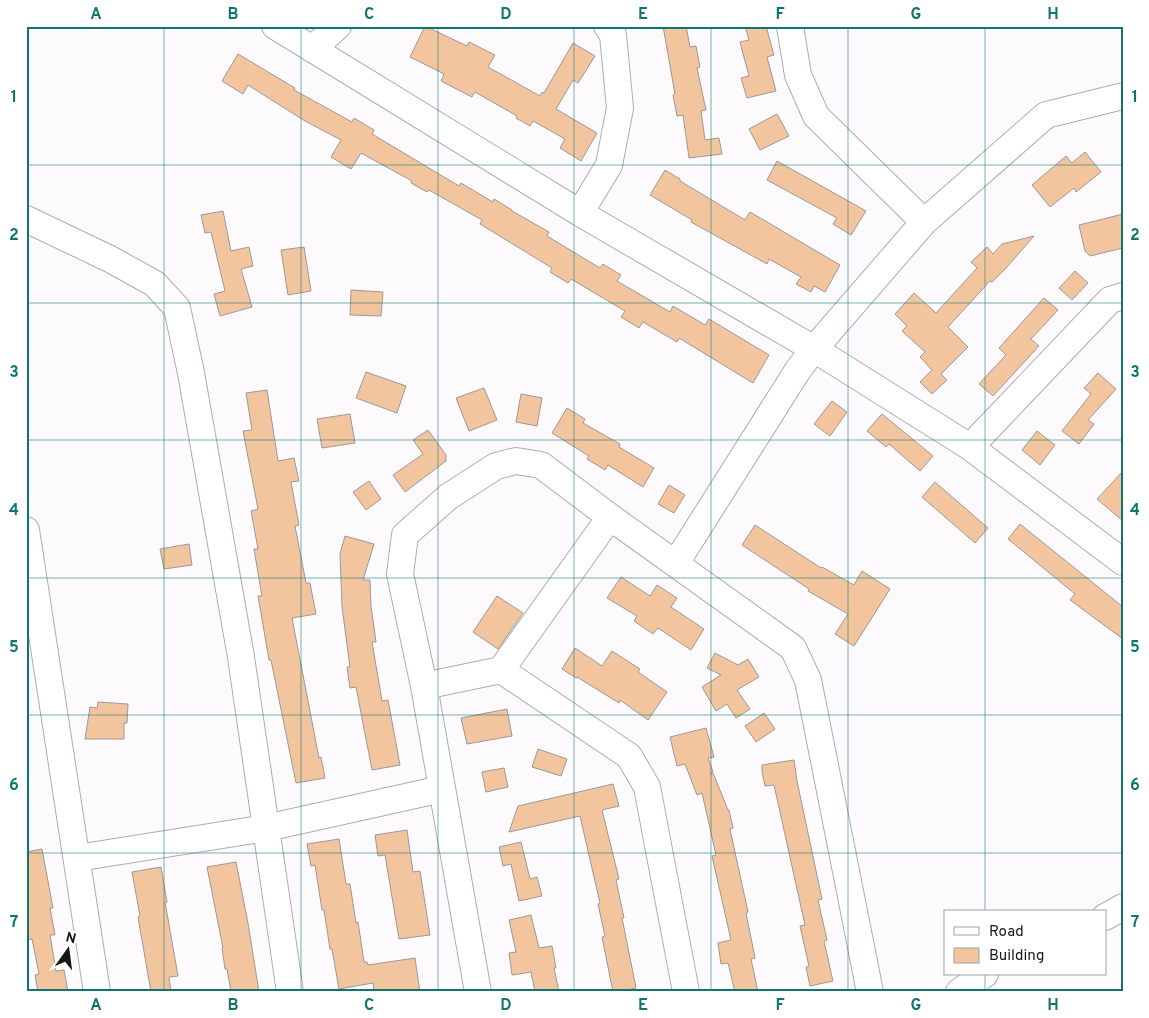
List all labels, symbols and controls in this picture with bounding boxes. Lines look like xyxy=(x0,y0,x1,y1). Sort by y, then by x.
text: A xyxy=(90,5,102,25)
text: B xyxy=(227,5,239,25)
text: C xyxy=(364,5,374,25)
text: D xyxy=(500,5,512,25)
text: E xyxy=(638,5,648,25)
text: F xyxy=(775,5,785,25)
text: G xyxy=(911,5,921,25)
text: H xyxy=(1047,5,1059,25)
text: 1 xyxy=(11,88,17,108)
text: 1 xyxy=(1132,88,1138,108)
text: 2 xyxy=(9,226,19,246)
text: 2 xyxy=(1130,226,1140,246)
text: 3 xyxy=(9,363,19,383)
text: 3 xyxy=(1130,363,1140,383)
text: 4 xyxy=(9,501,19,521)
text: 4 xyxy=(1130,501,1140,521)
text: 5 xyxy=(9,638,19,658)
text: 5 xyxy=(1130,638,1140,658)
text: 6 xyxy=(9,776,19,796)
text: 6 xyxy=(1130,776,1140,796)
legend xyxy=(944,910,1106,976)
text: 7 xyxy=(10,913,18,933)
text: 7 xyxy=(1131,913,1139,933)
text: Road xyxy=(989,923,1024,942)
north arrow xyxy=(42,926,92,976)
text: N xyxy=(64,929,78,948)
text: Building xyxy=(989,947,1044,966)
text: A xyxy=(90,996,102,1016)
text: B xyxy=(227,996,239,1016)
text: C xyxy=(364,996,374,1016)
text: D xyxy=(500,996,512,1016)
text: E xyxy=(638,996,648,1016)
text: F xyxy=(775,996,785,1016)
text: G xyxy=(911,996,921,1016)
text: H xyxy=(1047,996,1059,1016)

